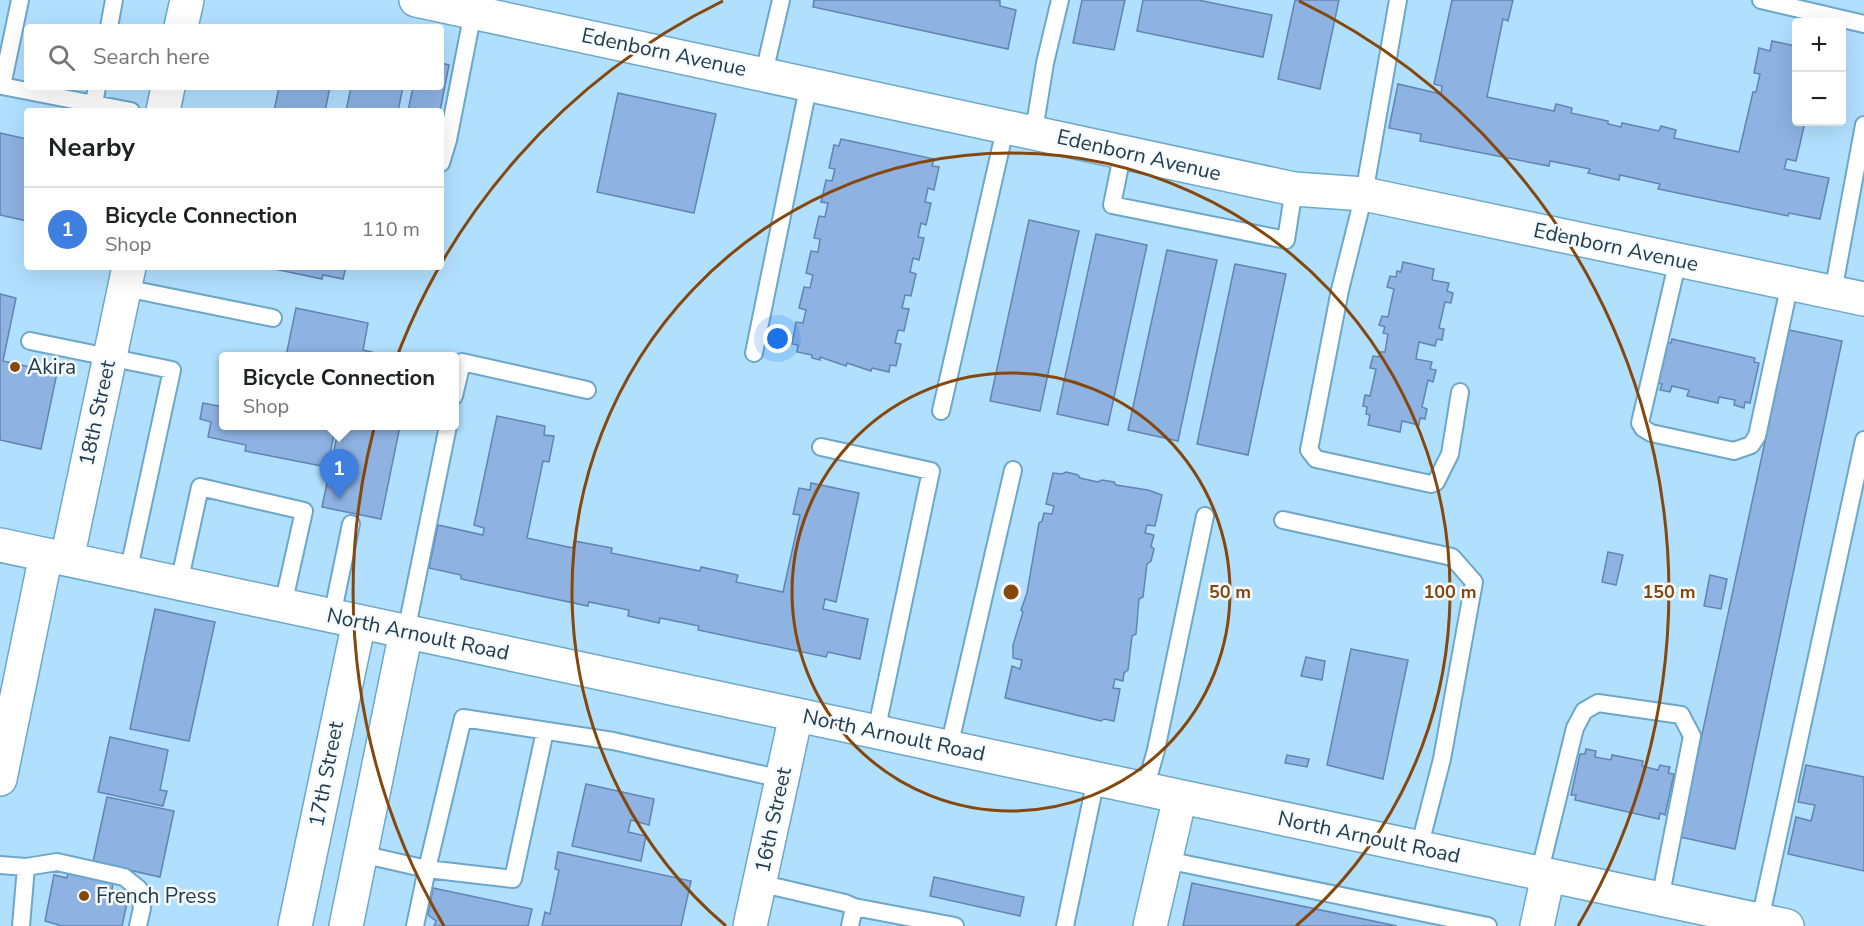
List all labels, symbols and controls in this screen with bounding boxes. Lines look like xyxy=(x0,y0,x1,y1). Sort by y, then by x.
map controls xyxy=(1792,18,1846,126)
button: + xyxy=(1792,18,1846,72)
street label: Edenborn Avenue xyxy=(579,21,749,83)
search box xyxy=(24,24,444,90)
icon: search xyxy=(45,41,78,74)
text: Search here xyxy=(93,42,210,72)
button: − xyxy=(1792,72,1846,126)
street label: Edenborn Avenue xyxy=(1054,122,1224,188)
text: Nearby xyxy=(48,130,135,165)
text: Bicycle Connection xyxy=(105,201,297,231)
text: 1 xyxy=(62,216,74,243)
text: 110 m xyxy=(362,216,420,243)
street label: Edenborn Avenue xyxy=(1531,216,1701,278)
text: Shop xyxy=(105,231,151,258)
your location xyxy=(763,324,792,353)
popup xyxy=(219,352,459,430)
place label: Akira xyxy=(27,353,76,381)
street label: 18th Street xyxy=(72,357,122,468)
marker: Akira xyxy=(8,360,22,374)
text: Bicycle Connection xyxy=(243,363,435,393)
text: Shop xyxy=(243,393,289,420)
pin: 1 xyxy=(320,450,358,499)
text: 50 m xyxy=(1209,580,1251,604)
text: 100 m xyxy=(1423,580,1477,604)
text: 150 m xyxy=(1642,580,1696,604)
centre of rings xyxy=(1001,582,1021,602)
street label: North Arnoult Road xyxy=(324,601,512,667)
street label: North Arnoult Road xyxy=(800,702,988,768)
street label: 17th Street xyxy=(302,718,350,829)
street label: 16th Street xyxy=(748,764,798,875)
street label: North Arnoult Road xyxy=(1275,804,1463,870)
place label: French Press xyxy=(96,882,217,910)
marker: French Press xyxy=(77,889,91,903)

